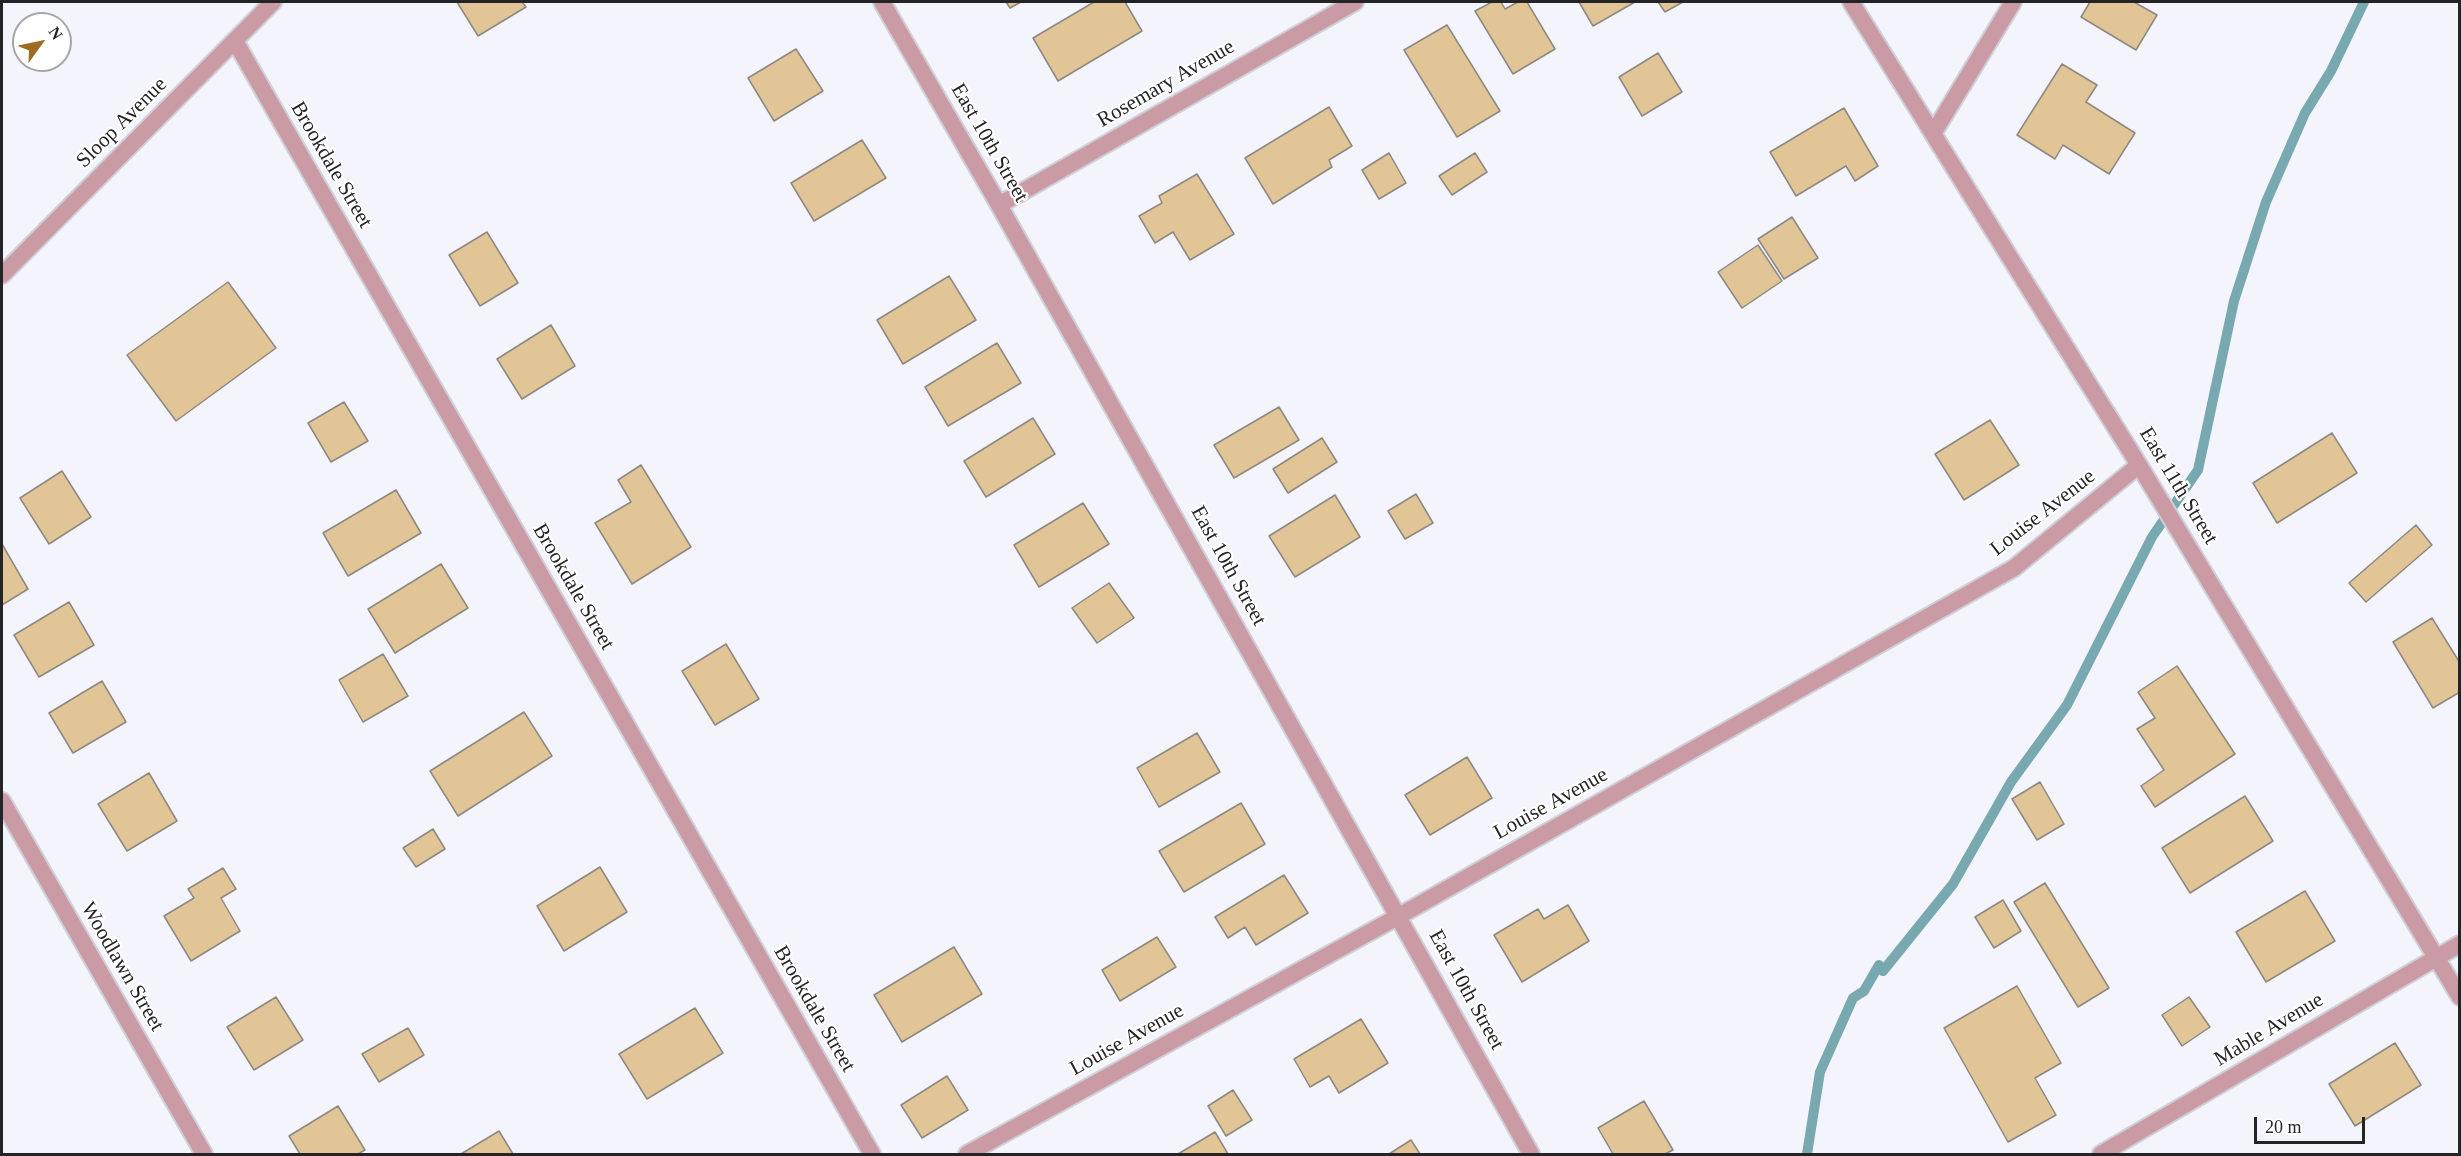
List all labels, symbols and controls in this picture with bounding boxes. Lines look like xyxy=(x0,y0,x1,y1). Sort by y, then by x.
north arrow xyxy=(12,12,72,72)
text: N xyxy=(46,24,66,42)
street label: Rosemary Avenue xyxy=(1093,35,1239,133)
street label: Sloop Avenue xyxy=(71,72,173,174)
street label: East 10th Street xyxy=(945,79,1033,207)
street label: Brookdale Street xyxy=(285,97,377,233)
street label: East 11th Street xyxy=(2133,423,2223,549)
street label: Louise Avenue xyxy=(1986,464,2100,562)
street label: East 10th Street xyxy=(1185,502,1271,630)
street label: Brookdale Street xyxy=(527,519,619,655)
street label: Louise Avenue xyxy=(1490,762,1612,846)
street label: Woodlawn Street xyxy=(75,898,169,1036)
street label: East 10th Street xyxy=(1423,926,1509,1054)
street label: Brookdale Street xyxy=(768,941,860,1077)
street label: Mable Avenue xyxy=(2210,988,2328,1072)
street label: Louise Avenue xyxy=(1066,998,1188,1082)
scale bar xyxy=(2257,1105,2368,1143)
text: 20 m xyxy=(2265,1117,2302,1137)

